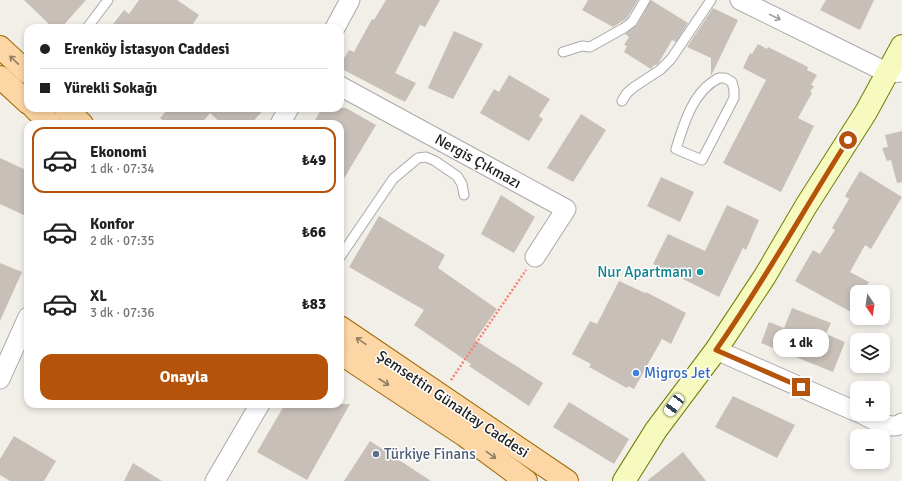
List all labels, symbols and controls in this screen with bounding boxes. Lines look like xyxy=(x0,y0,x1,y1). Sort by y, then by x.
one-way arrow xyxy=(769,14,781,21)
text: Erenköy İstasyon Caddesi xyxy=(64,40,230,58)
one-way arrow xyxy=(9,55,19,65)
text: Yürekli Sokağı xyxy=(64,79,157,97)
street label: Nergis Çıkmazı xyxy=(432,130,524,192)
route start xyxy=(839,131,857,149)
icon: car xyxy=(42,142,78,178)
text: Ekonomi xyxy=(90,143,147,161)
text: ₺49 xyxy=(302,151,326,169)
text: 1 dk · 07:34 xyxy=(90,161,155,177)
icon: car xyxy=(42,214,78,250)
text: Konfor xyxy=(90,215,134,233)
text: ₺66 xyxy=(302,223,326,241)
text: 2 dk · 07:35 xyxy=(90,233,155,249)
place label: Nur Apartmanı xyxy=(597,263,692,281)
marker: Nur Apartmanı xyxy=(695,267,705,277)
north arrow xyxy=(850,285,890,325)
map controls xyxy=(850,285,890,469)
icon: car xyxy=(42,286,78,322)
text: XL xyxy=(90,287,107,305)
text: ₺83 xyxy=(302,295,326,313)
text: 3 dk · 07:36 xyxy=(90,305,155,321)
callout: 1 dk xyxy=(773,329,829,357)
button: layers xyxy=(850,333,890,373)
text: 1 dk xyxy=(789,335,813,351)
one-way arrow xyxy=(356,337,367,345)
street label: Şemsettin Günaltay Caddesi xyxy=(374,346,532,462)
button: Onayla xyxy=(40,354,328,400)
place label: Migros Jet xyxy=(644,364,710,382)
marker: Migros Jet xyxy=(631,368,641,378)
one-way arrow xyxy=(378,378,390,386)
route end xyxy=(792,378,810,396)
button: + xyxy=(850,381,890,421)
car xyxy=(662,392,686,418)
button: − xyxy=(850,429,890,469)
place label: Türkiye Finans xyxy=(384,445,476,463)
marker: Türkiye Finans xyxy=(371,449,381,459)
one-way arrow xyxy=(486,451,497,459)

